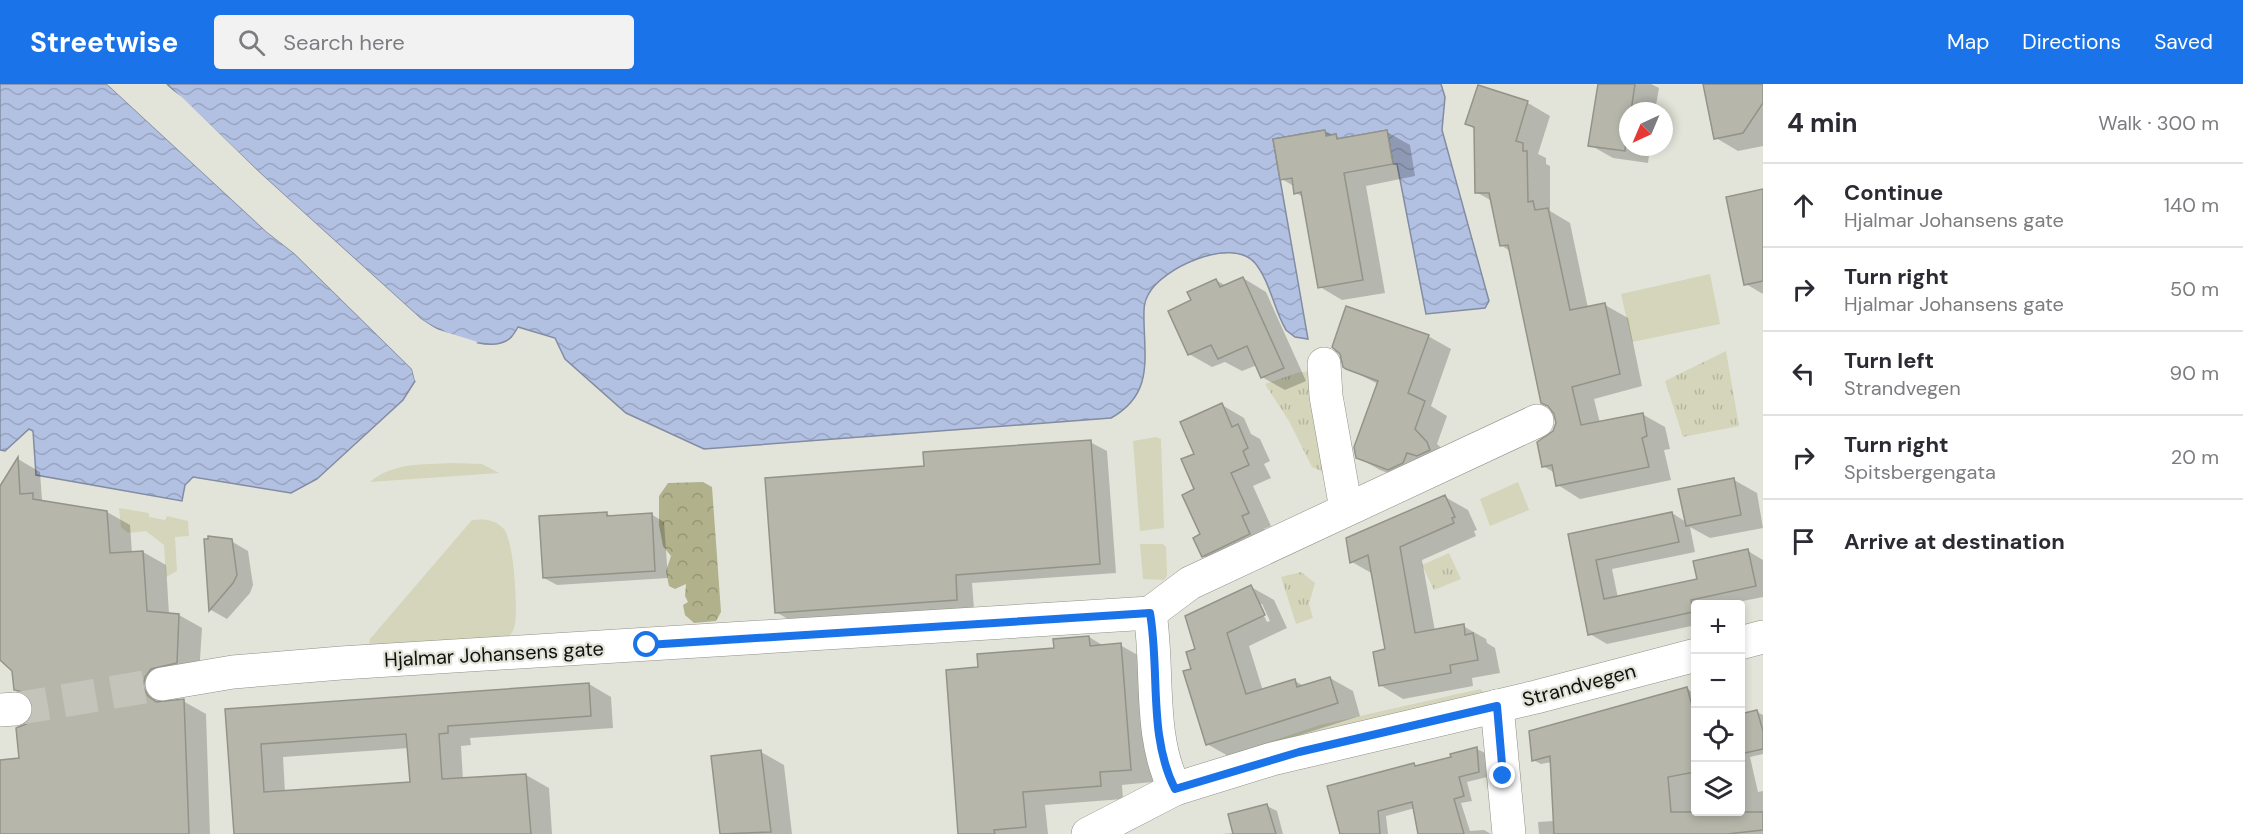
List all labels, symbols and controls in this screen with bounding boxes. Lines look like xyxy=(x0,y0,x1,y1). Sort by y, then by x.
search box xyxy=(214,15,634,69)
text: Streetwise xyxy=(30,24,178,61)
icon: search xyxy=(235,26,268,59)
text: Search here xyxy=(283,28,405,57)
text: Map xyxy=(1947,28,1989,56)
text: Directions xyxy=(2022,28,2121,56)
text: Saved xyxy=(2154,28,2213,56)
north arrow xyxy=(1619,102,1673,156)
text: 4 min xyxy=(1787,106,1858,140)
text: Walk · 300 m xyxy=(2098,110,2219,136)
text: Continue xyxy=(1844,178,1943,207)
icon: ahead xyxy=(1787,189,1820,222)
text: 140 m xyxy=(2164,192,2219,218)
text: Hjalmar Johansens gate xyxy=(1844,207,2064,233)
text: Turn right xyxy=(1844,262,1949,291)
icon: right xyxy=(1787,273,1820,306)
text: 50 m xyxy=(2170,276,2219,302)
text: Hjalmar Johansens gate xyxy=(1844,291,2064,317)
text: Turn left xyxy=(1844,346,1934,375)
icon: left xyxy=(1787,357,1820,390)
text: 90 m xyxy=(2170,360,2219,386)
text: Strandvegen xyxy=(1844,375,1961,401)
text: Turn right xyxy=(1844,430,1949,459)
icon: right xyxy=(1787,441,1820,474)
text: 20 m xyxy=(2171,444,2219,470)
text: Spitsbergengata xyxy=(1844,459,1996,485)
icon: arrive xyxy=(1787,525,1820,558)
text: Arrive at destination xyxy=(1844,527,2065,556)
map controls xyxy=(1691,600,1745,816)
button: + xyxy=(1691,600,1745,654)
route start xyxy=(633,631,659,657)
street label: Hjalmar Johansens gate xyxy=(384,635,604,673)
button: − xyxy=(1691,654,1745,708)
street label: Strandvegen xyxy=(1519,657,1639,713)
button: locate xyxy=(1691,708,1745,762)
route end xyxy=(1489,762,1515,788)
button: layers xyxy=(1691,762,1745,816)

